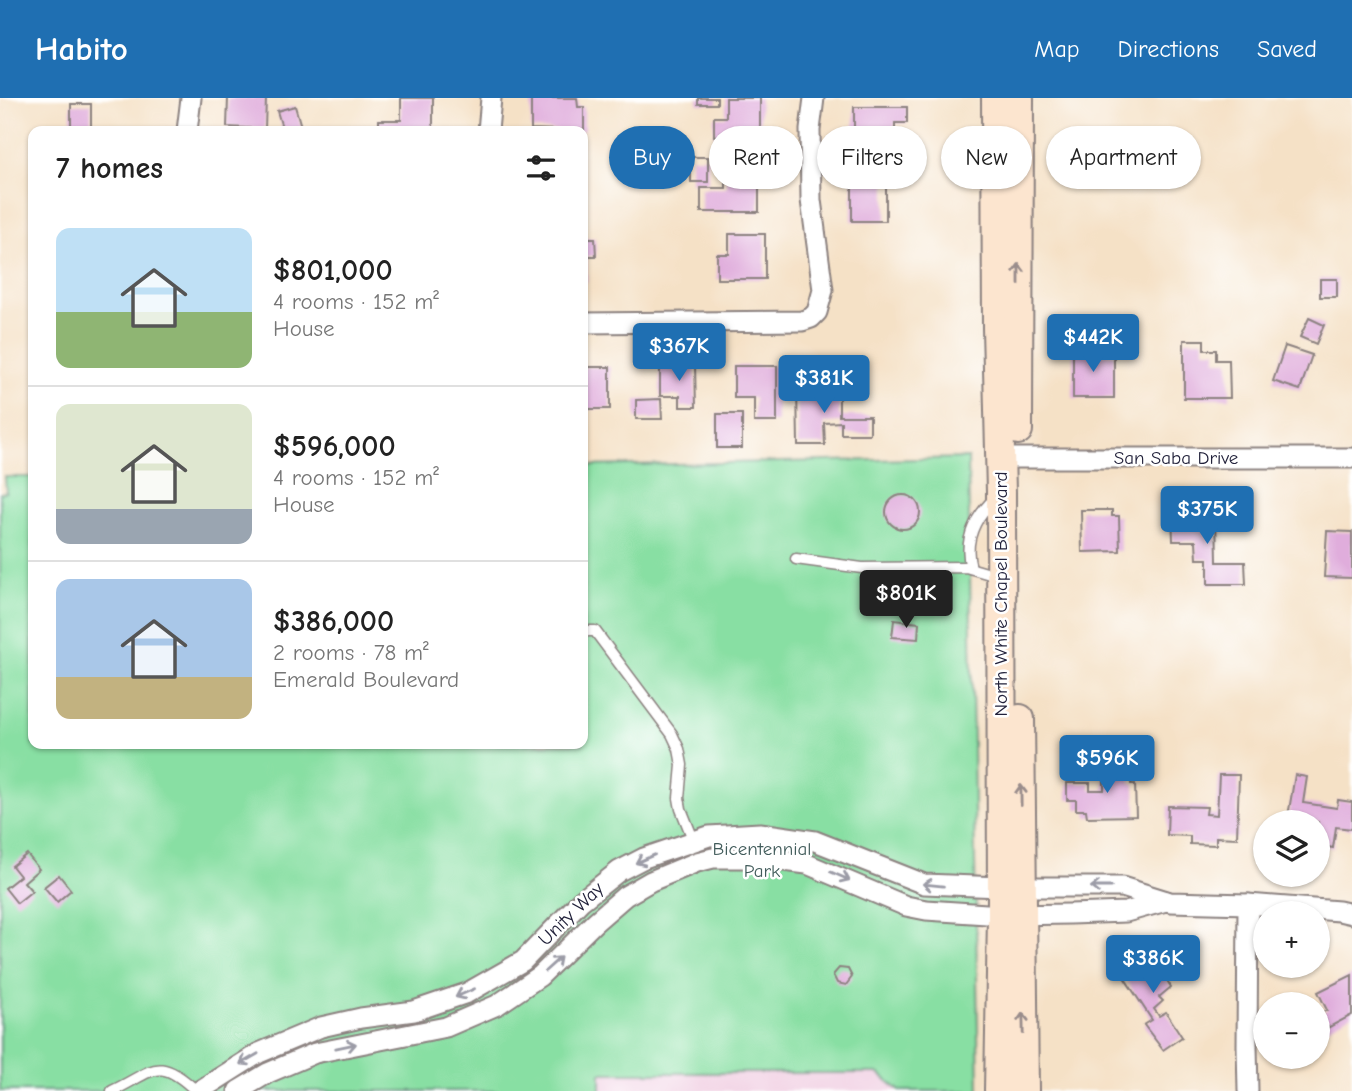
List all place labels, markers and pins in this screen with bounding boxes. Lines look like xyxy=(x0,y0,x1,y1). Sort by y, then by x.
pin: $442K xyxy=(1044,314,1142,374)
pin: $367K xyxy=(630,324,728,383)
pin: $381K xyxy=(775,356,873,415)
pin: $375K xyxy=(1158,486,1256,546)
pin: $801K xyxy=(857,570,955,630)
pin: $596K xyxy=(1058,736,1156,795)
pin: $386K xyxy=(1104,936,1202,995)

